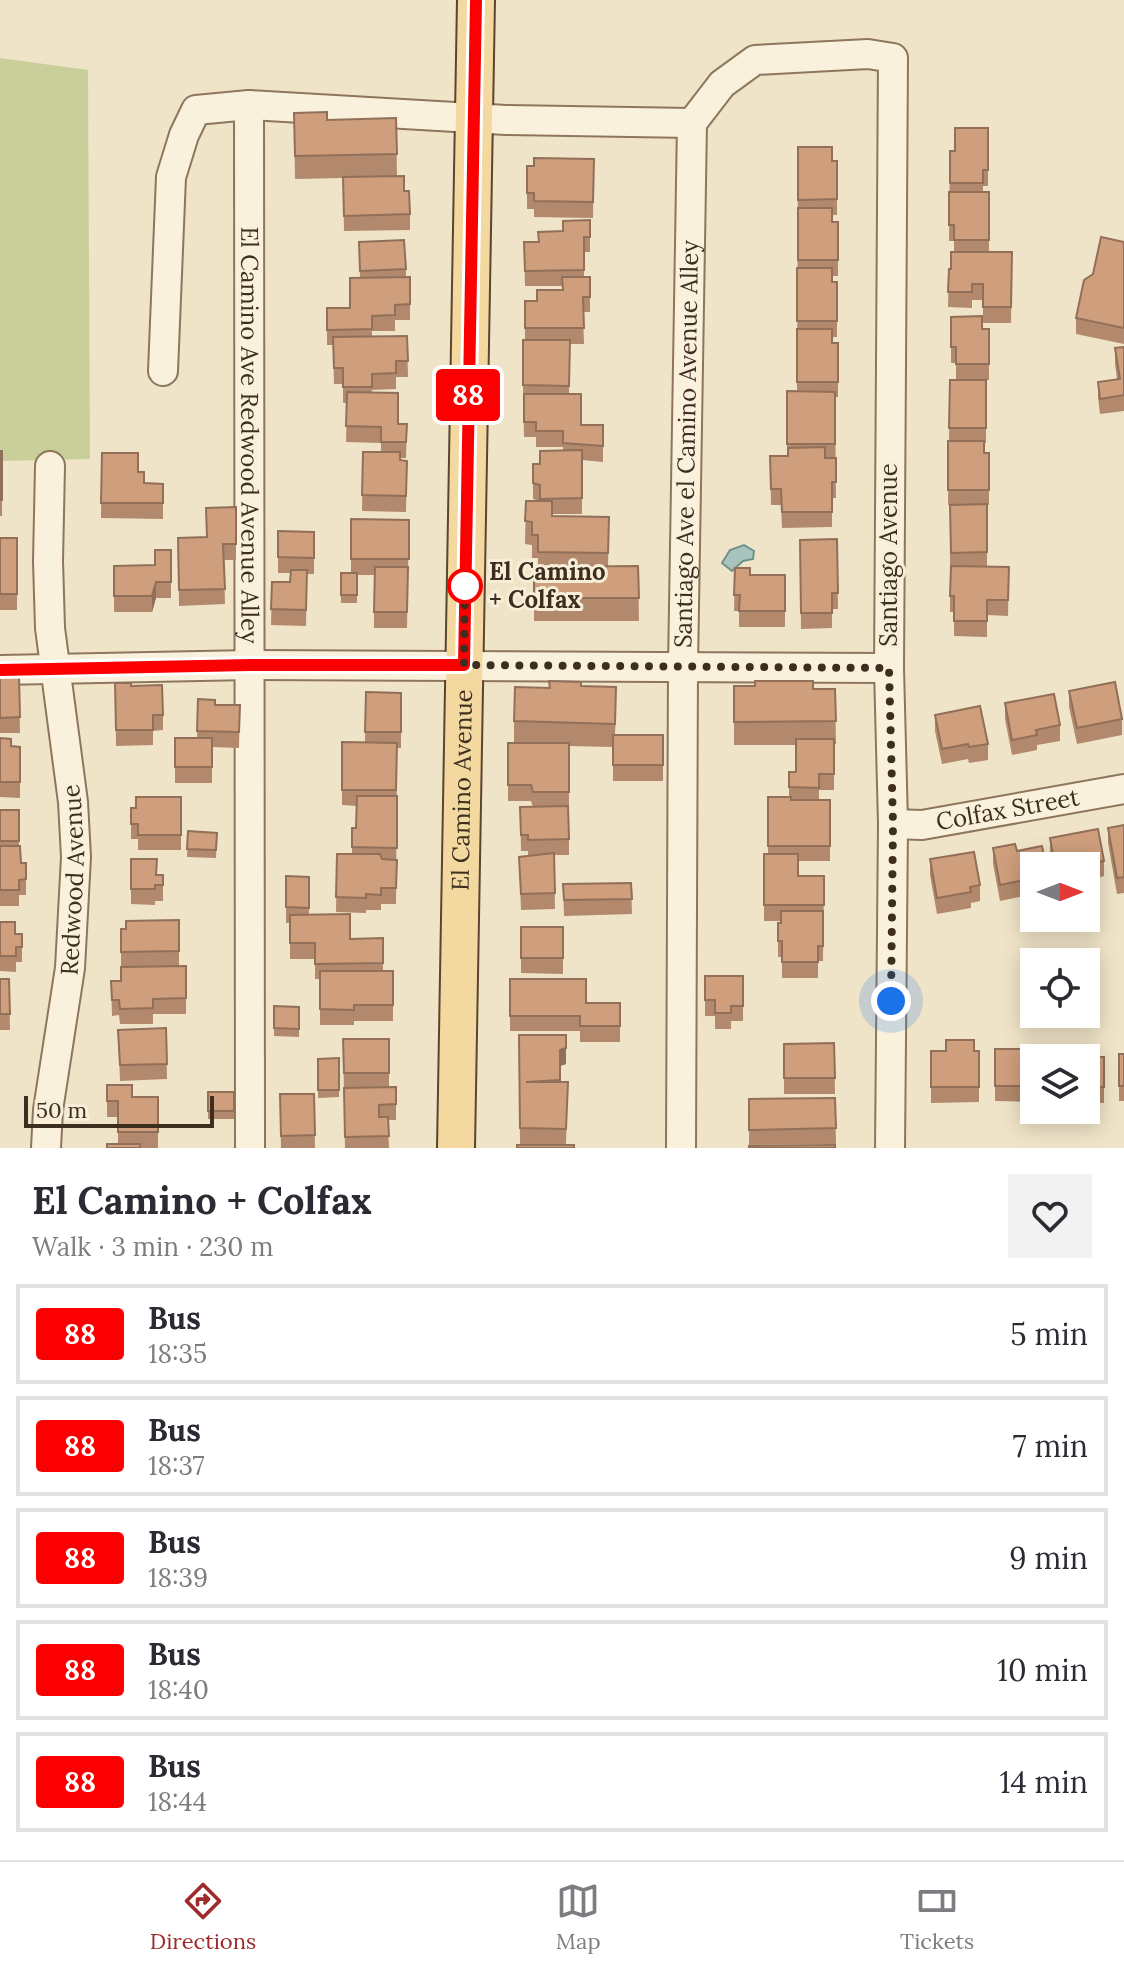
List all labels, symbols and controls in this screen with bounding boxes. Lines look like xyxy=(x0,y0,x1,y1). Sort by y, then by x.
street label: El Camino Ave Redwood Avenue Alley xyxy=(234,226,266,644)
street label: Santiago Ave el Camino Avenue Alley xyxy=(667,240,705,648)
line badge: 88 xyxy=(432,369,504,421)
text: 88 xyxy=(452,377,484,413)
street label: Santiago Avenue xyxy=(873,463,904,647)
place label: El Camino + Colfax xyxy=(489,556,606,615)
marker: El Camino + Colfax xyxy=(448,569,482,603)
street label: El Camino Avenue xyxy=(444,689,479,891)
street label: Colfax Street xyxy=(933,781,1082,837)
street label: Redwood Avenue xyxy=(54,783,91,976)
north arrow xyxy=(1020,852,1100,932)
map controls xyxy=(1020,852,1100,1124)
button: locate xyxy=(1020,948,1100,1028)
your location xyxy=(871,981,911,1021)
button: layers xyxy=(1020,1044,1100,1124)
scale bar xyxy=(24,1092,214,1128)
text: 50 m xyxy=(36,1096,87,1124)
button: heart xyxy=(1008,1174,1092,1258)
text: El Camino + Colfax xyxy=(32,1176,372,1224)
text: Walk · 3 min · 230 m xyxy=(32,1230,274,1263)
text: Bus xyxy=(148,1299,201,1337)
text: 5 min xyxy=(1010,1315,1088,1353)
text: 88 xyxy=(64,1316,96,1352)
text: 18:35 xyxy=(148,1337,207,1370)
text: Bus xyxy=(148,1411,201,1449)
text: 7 min xyxy=(1013,1427,1088,1465)
text: 88 xyxy=(64,1428,96,1464)
text: 18:37 xyxy=(148,1449,204,1482)
text: Bus xyxy=(148,1523,201,1561)
text: 9 min xyxy=(1009,1539,1088,1577)
text: 88 xyxy=(64,1540,96,1576)
text: 18:39 xyxy=(148,1561,208,1594)
text: Bus xyxy=(148,1635,201,1673)
text: 10 min xyxy=(997,1651,1088,1689)
text: 88 xyxy=(64,1652,96,1688)
text: 18:40 xyxy=(148,1673,209,1706)
text: Bus xyxy=(148,1747,201,1785)
text: 14 min xyxy=(999,1763,1088,1801)
text: 88 xyxy=(64,1764,96,1800)
text: 18:44 xyxy=(148,1785,207,1818)
tab: Directions xyxy=(150,1879,256,1955)
tab: Map xyxy=(556,1879,601,1955)
tab: Tickets xyxy=(900,1879,974,1955)

